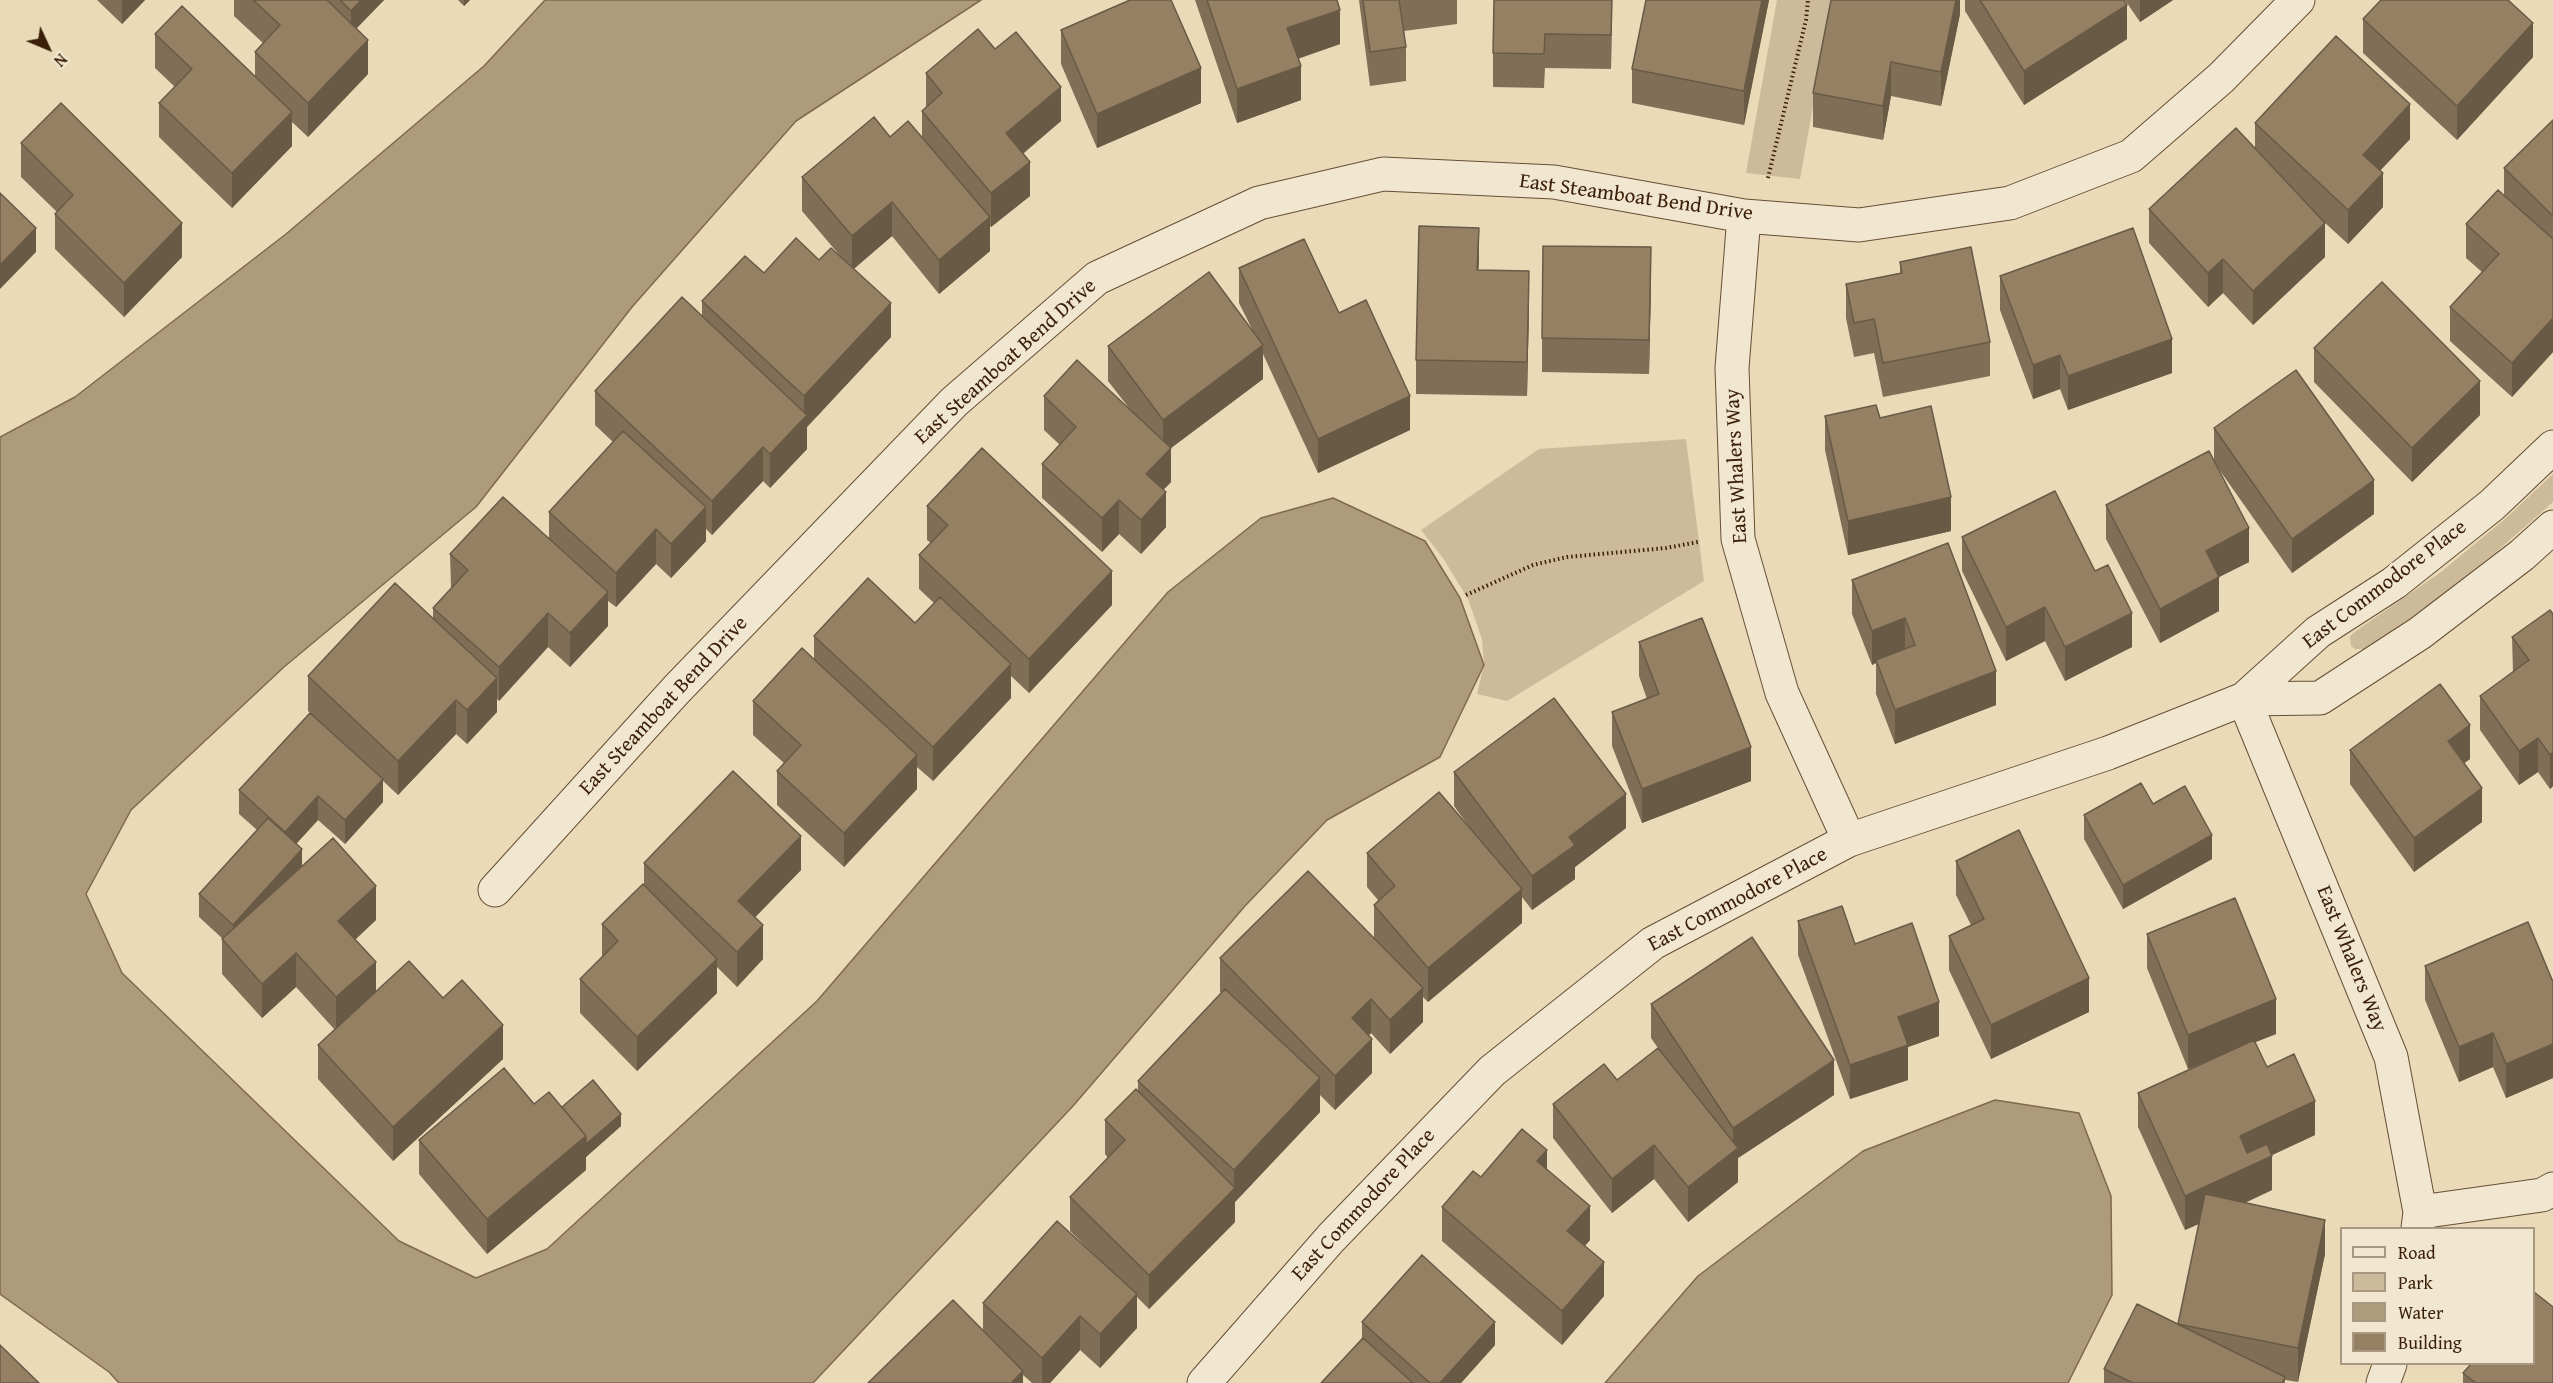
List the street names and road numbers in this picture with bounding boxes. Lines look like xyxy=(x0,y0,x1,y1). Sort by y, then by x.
street label: East Steamboat Bend Drive xyxy=(1518,169,1754,227)
street label: East Steamboat Bend Drive xyxy=(910,274,1102,450)
street label: East Whalers Way xyxy=(1720,388,1754,544)
street label: East Commodore Place xyxy=(2298,515,2472,655)
street label: East Steamboat Bend Drive xyxy=(574,611,754,801)
street label: East Commodore Place xyxy=(1644,842,1832,958)
street label: East Whalers Way xyxy=(2310,882,2392,1036)
street label: East Commodore Place xyxy=(1287,1124,1441,1286)

